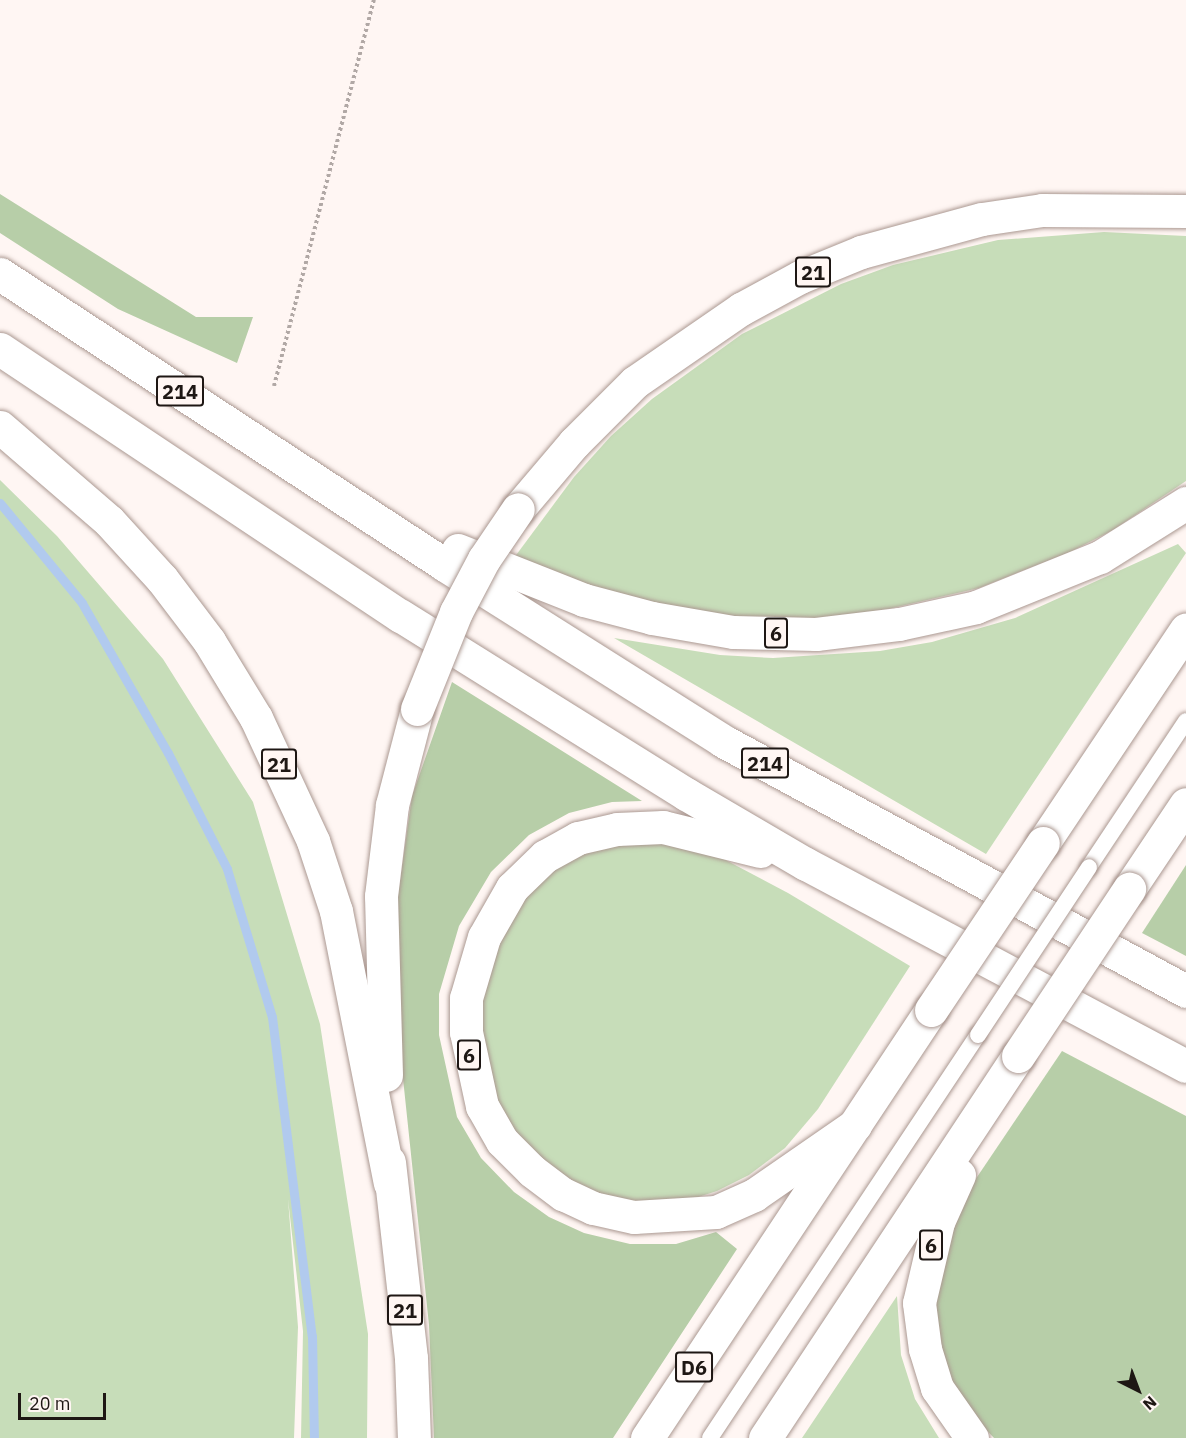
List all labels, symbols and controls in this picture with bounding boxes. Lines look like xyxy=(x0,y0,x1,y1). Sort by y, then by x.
road number: 21 xyxy=(795,255,831,289)
road number: 214 xyxy=(156,374,204,408)
road number: 6 xyxy=(764,616,788,650)
road number: 214 xyxy=(741,746,789,780)
road number: 21 xyxy=(261,747,297,781)
road number: 6 xyxy=(457,1038,481,1072)
road number: 6 xyxy=(919,1228,943,1262)
road number: 21 xyxy=(387,1293,423,1327)
road number: D6 xyxy=(674,1350,714,1384)
north arrow xyxy=(1108,1360,1168,1420)
scale bar xyxy=(21,1381,110,1419)
text: 20 m xyxy=(29,1392,71,1415)
text: N xyxy=(1139,1392,1161,1415)

